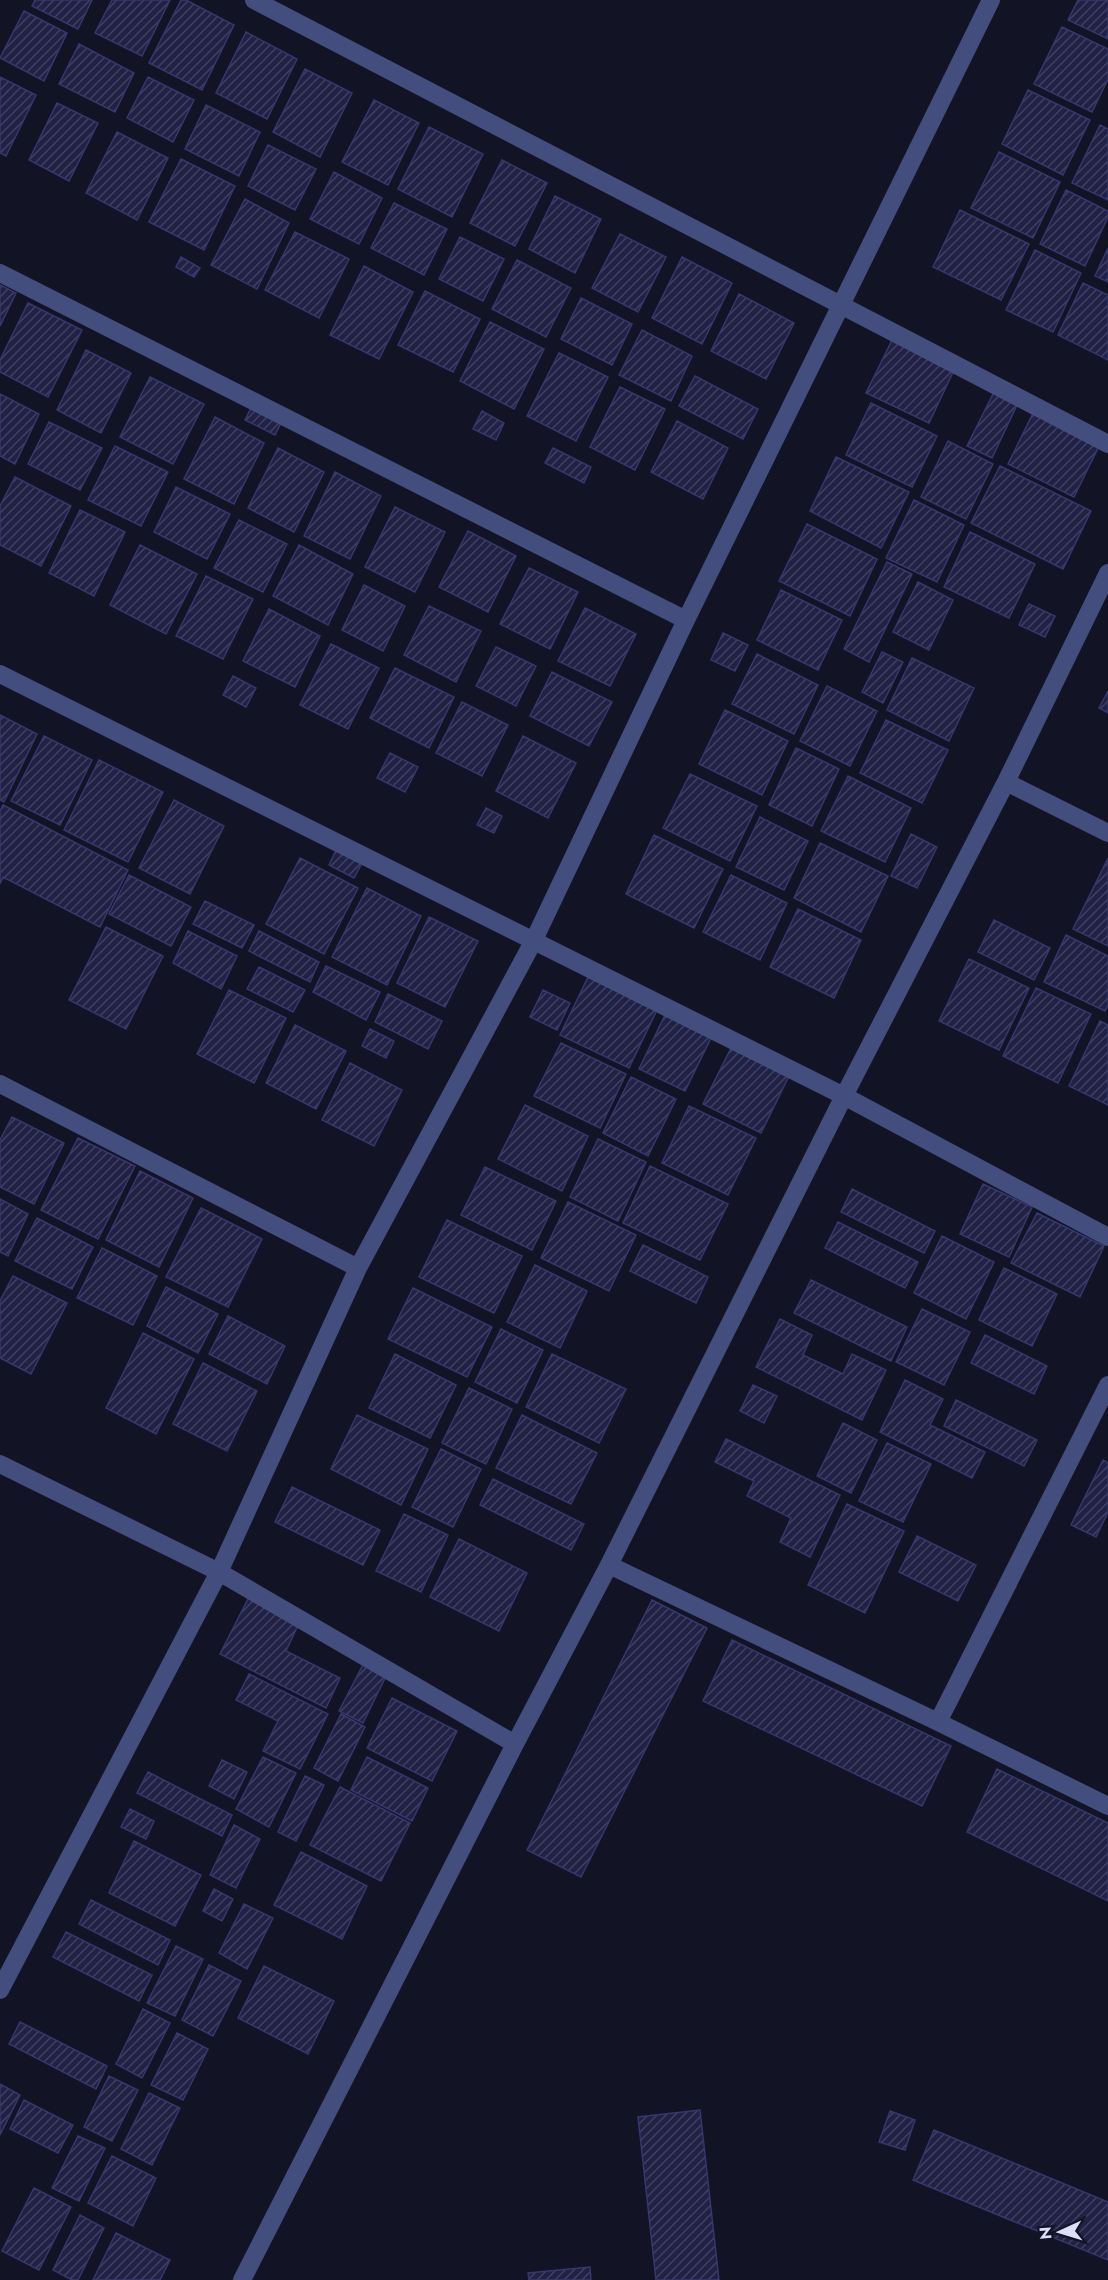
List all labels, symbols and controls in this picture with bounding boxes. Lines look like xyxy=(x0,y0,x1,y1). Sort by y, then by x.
north arrow xyxy=(1030,2202,1090,2262)
text: N xyxy=(1034,2226,1057,2240)

